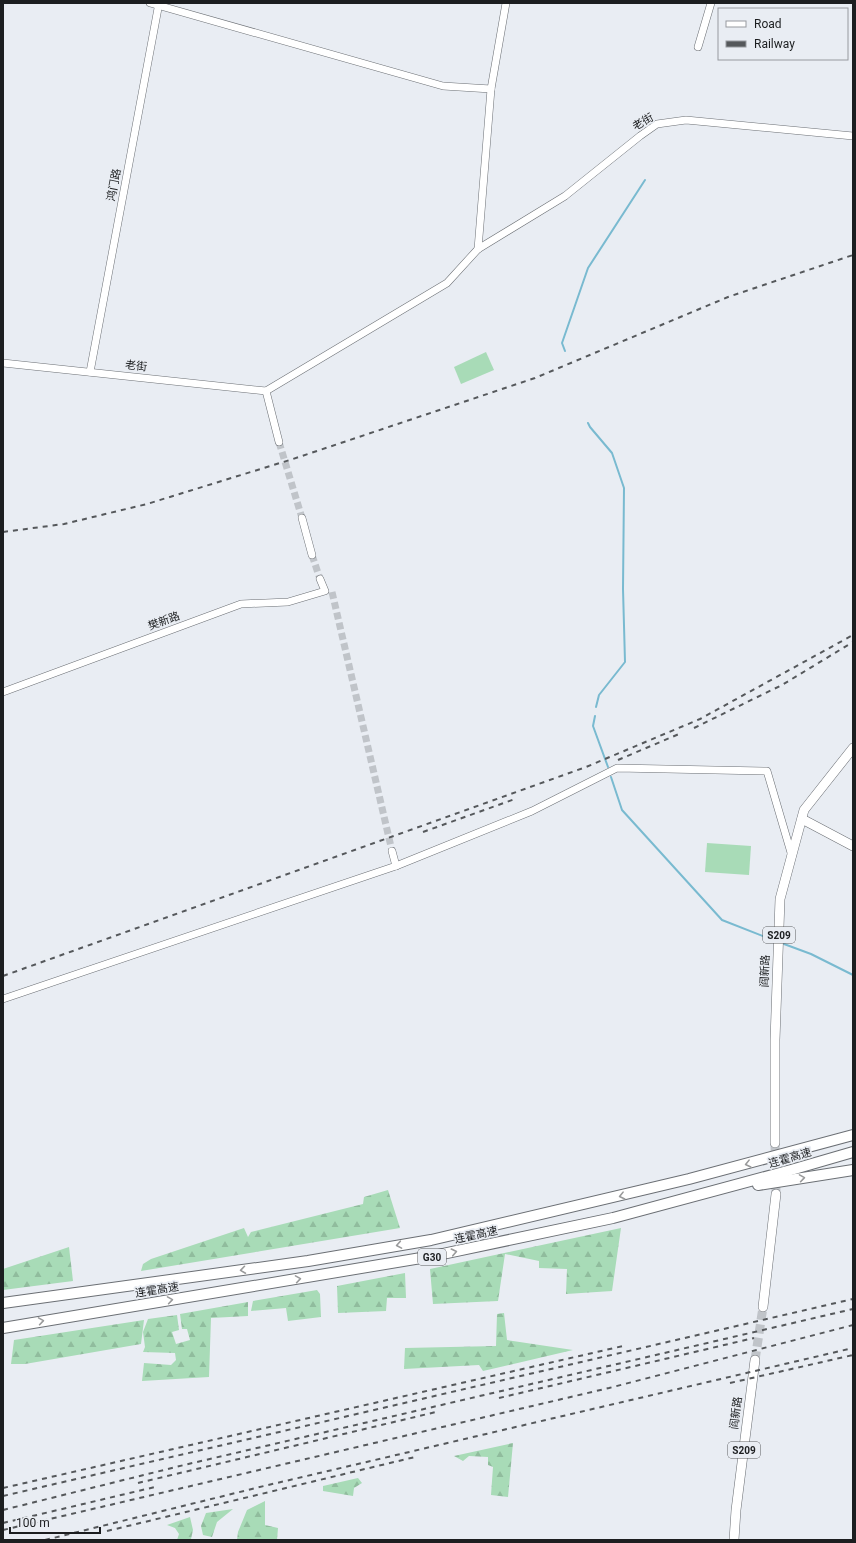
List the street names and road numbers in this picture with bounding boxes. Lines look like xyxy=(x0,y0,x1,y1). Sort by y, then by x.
street label: 老街 xyxy=(630,111,656,133)
street label: 鸿门路 xyxy=(104,168,124,202)
street label: 老街 xyxy=(124,358,148,374)
street label: 樊新路 xyxy=(146,609,182,633)
road number: S209 xyxy=(763,927,795,943)
street label: 阎新路 xyxy=(758,954,772,988)
street label: 连霍高速 xyxy=(767,1146,813,1170)
street label: 连霍高速 xyxy=(453,1224,499,1246)
road number: G30 xyxy=(418,1249,446,1265)
street label: 连霍高速 xyxy=(134,1280,180,1300)
street label: 阎新路 xyxy=(728,1396,744,1430)
road number: S209 xyxy=(728,1442,760,1458)

